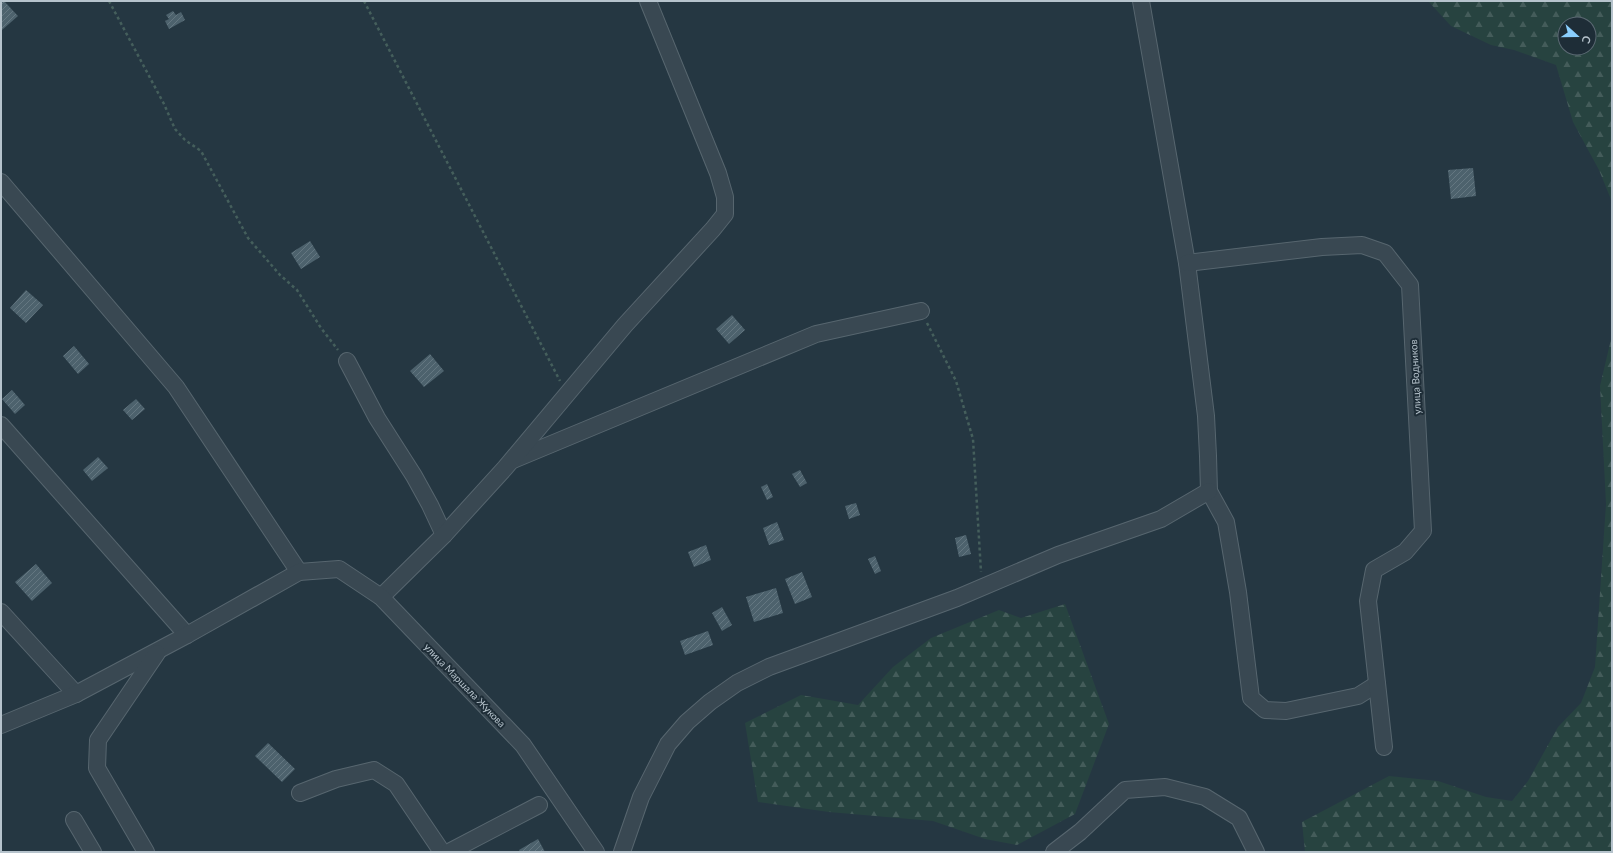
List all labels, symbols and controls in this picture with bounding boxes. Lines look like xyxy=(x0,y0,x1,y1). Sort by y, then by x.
north arrow xyxy=(1557,16,1597,56)
text: С xyxy=(1579,34,1594,46)
street label: улица Водников xyxy=(1407,339,1423,415)
street label: улица Маршала Жукова xyxy=(422,641,508,729)

